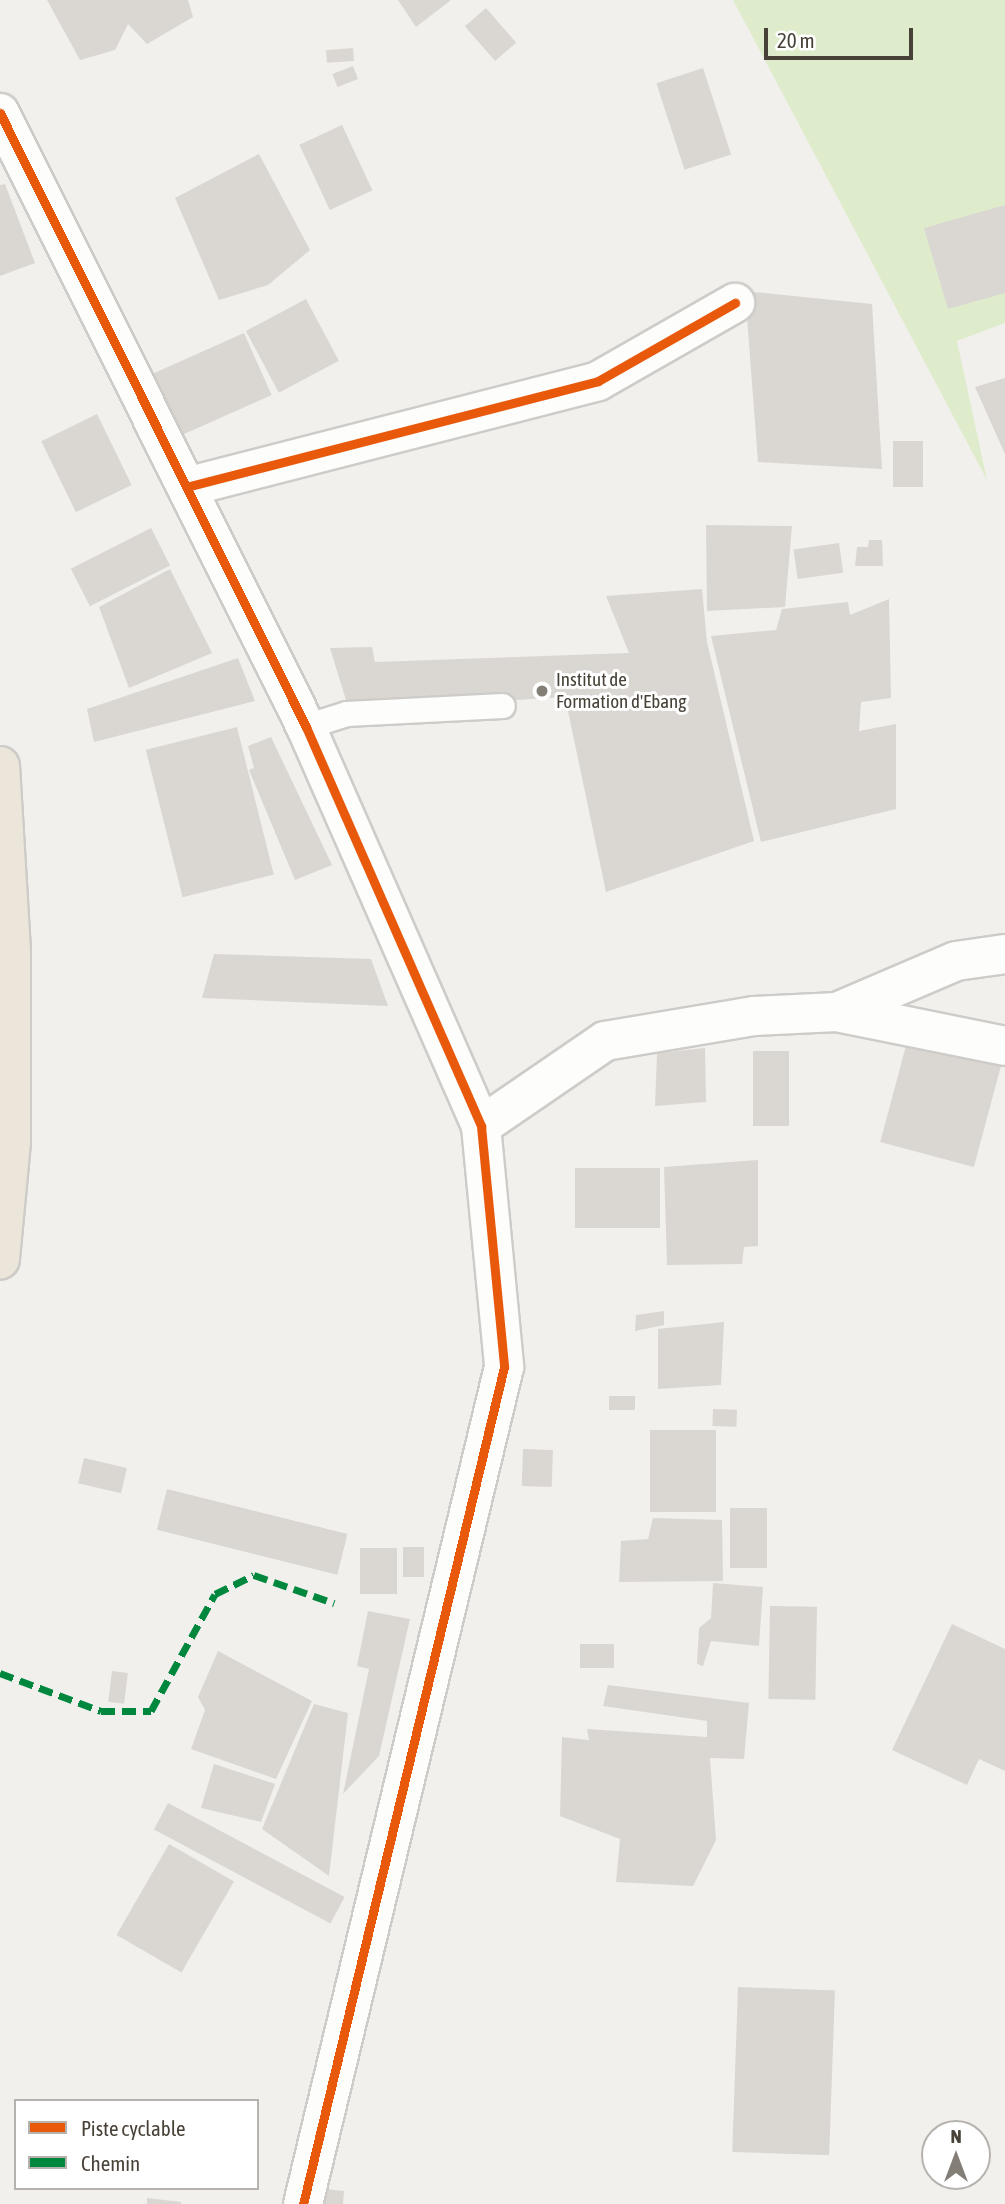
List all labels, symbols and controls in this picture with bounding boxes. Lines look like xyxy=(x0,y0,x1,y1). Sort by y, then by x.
scale bar xyxy=(767,14,916,58)
text: 20 m xyxy=(777,28,815,52)
place label: Institut de Formation d'Ebang xyxy=(556,669,686,713)
marker: Institut de Formation d'Ebang xyxy=(534,683,550,699)
legend xyxy=(14,2099,259,2190)
text: Piste cyclable xyxy=(81,2116,186,2140)
north arrow xyxy=(921,2120,991,2190)
text: N xyxy=(950,2125,962,2147)
text: Chemin xyxy=(81,2151,140,2175)

